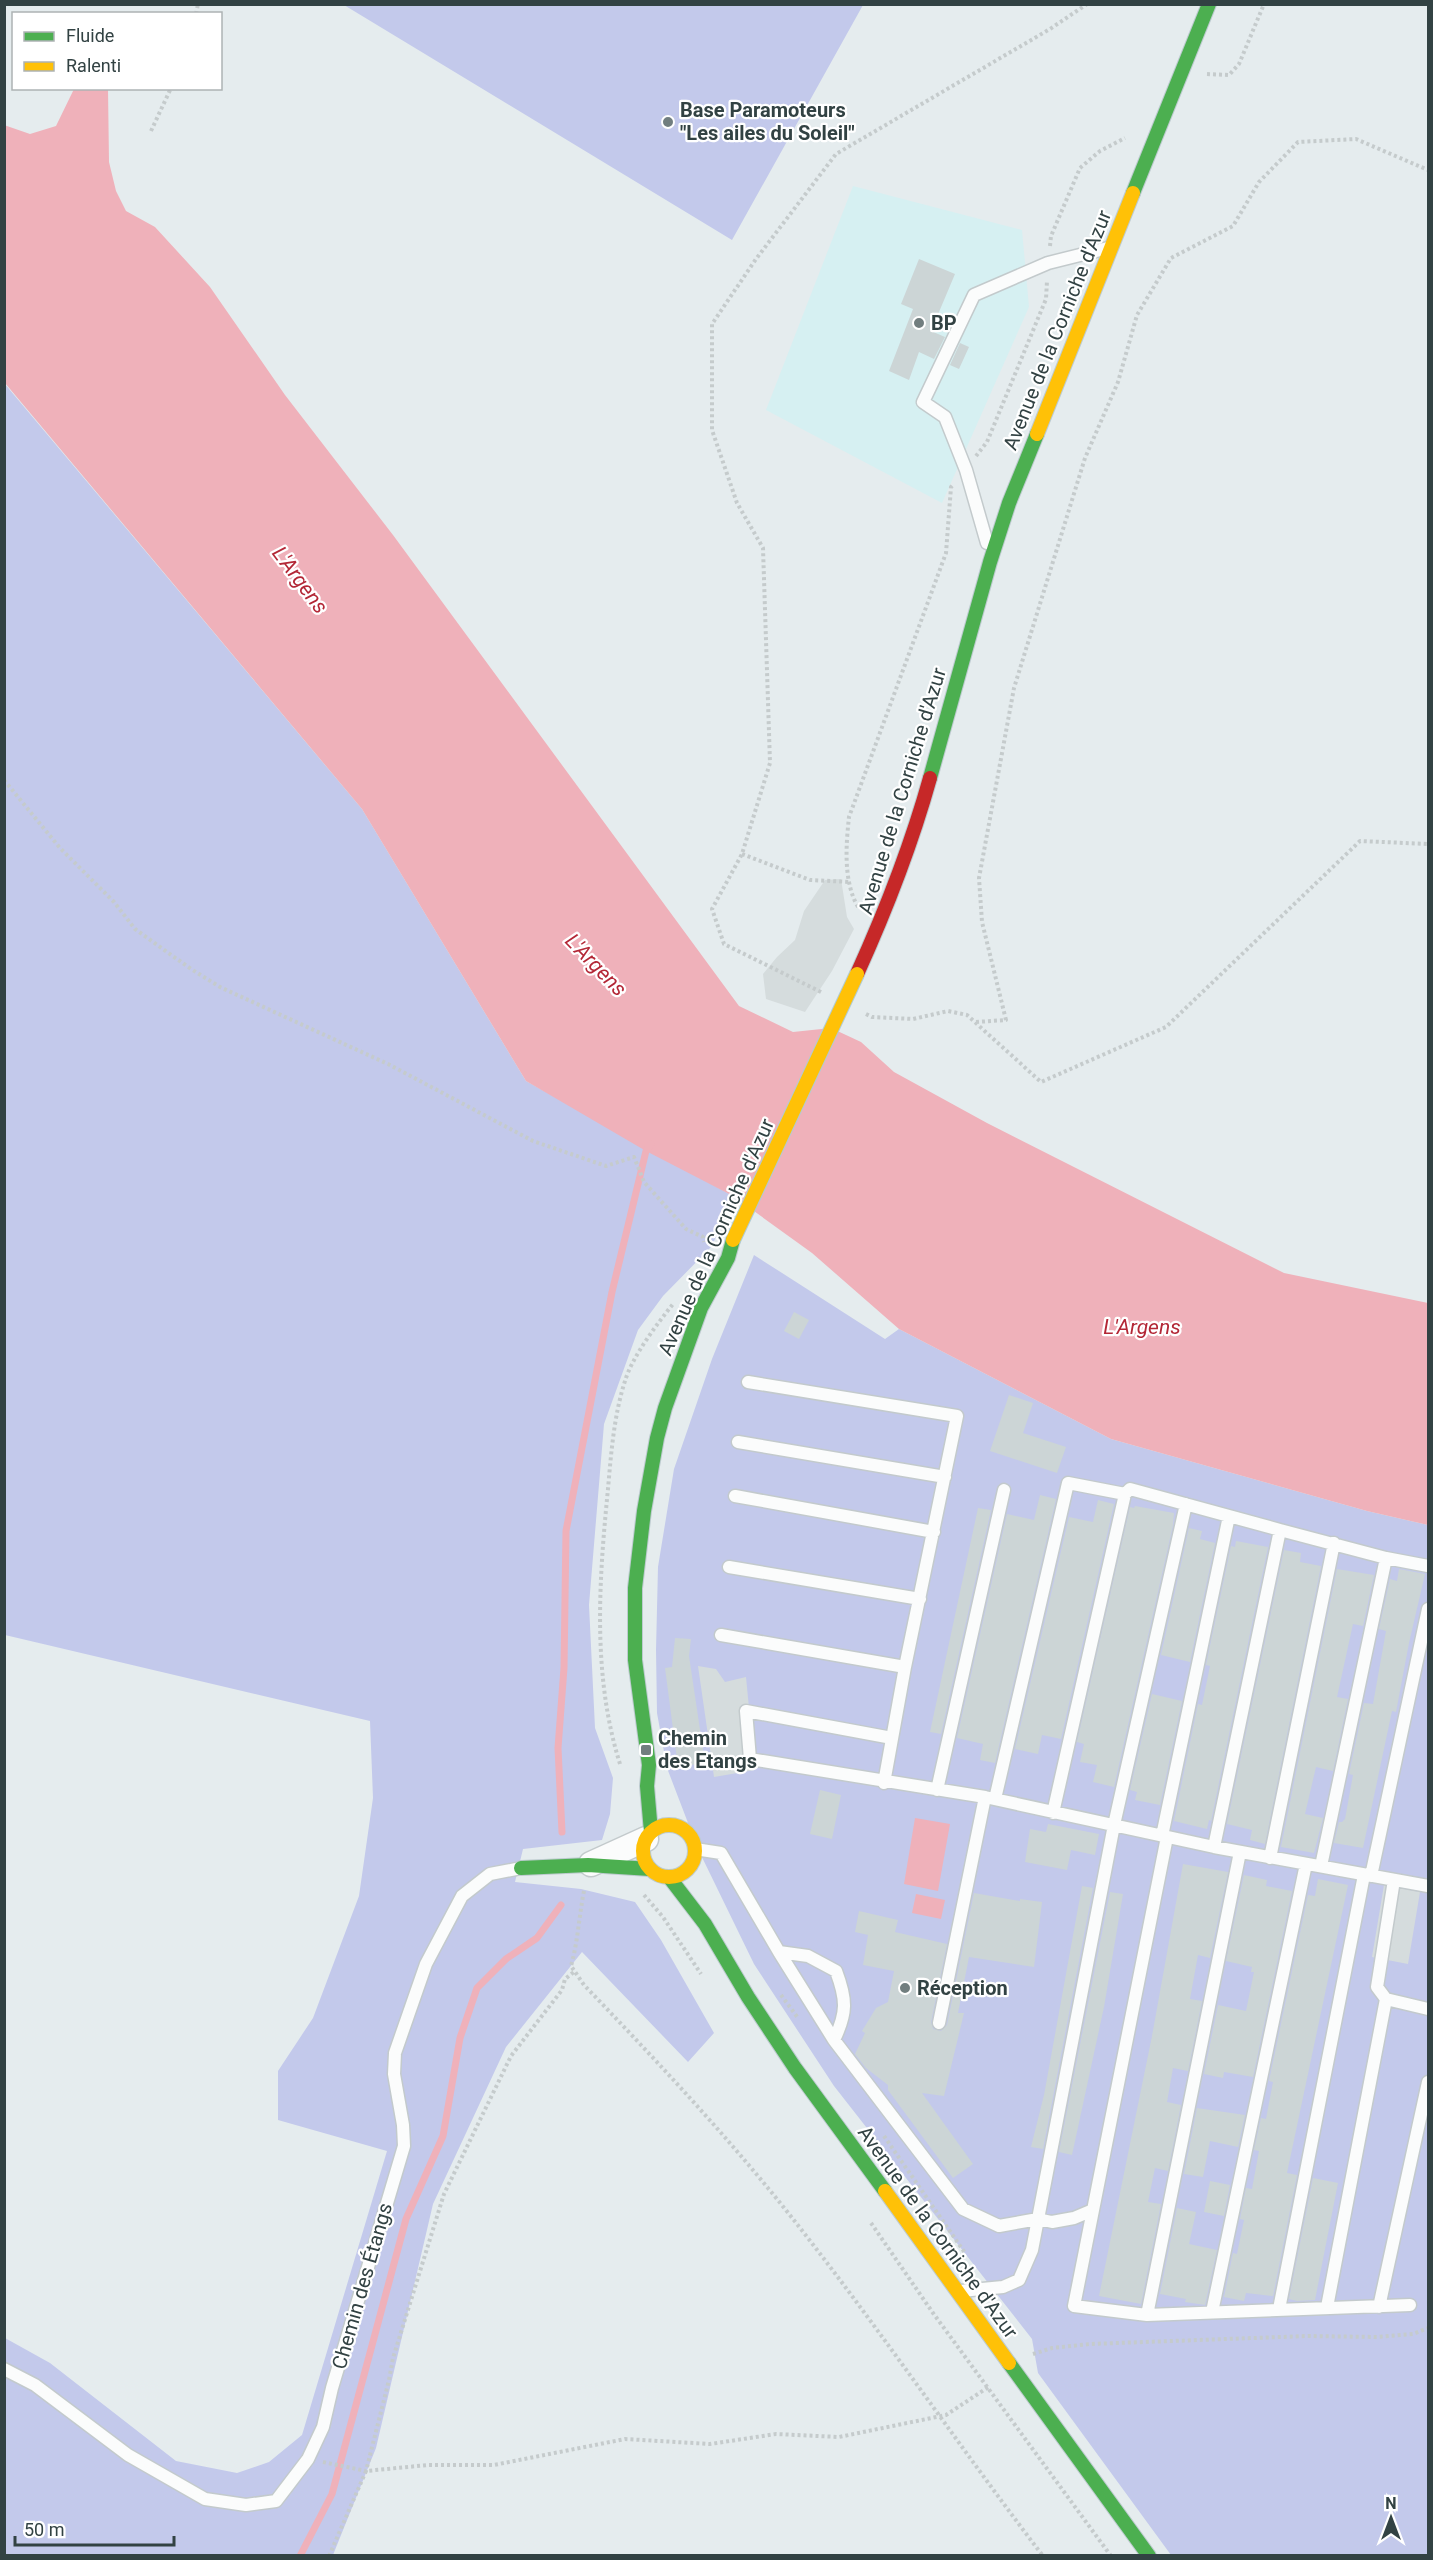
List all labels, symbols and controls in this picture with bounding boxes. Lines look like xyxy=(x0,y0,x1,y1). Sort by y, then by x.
legend xyxy=(12,12,222,90)
text: Fluide xyxy=(66,25,114,46)
text: Ralenti xyxy=(66,55,121,76)
place label: Base Paramoteurs "Les ailes du Soleil" xyxy=(680,98,855,145)
marker: Base Paramoteurs "Les ailes du Soleil" xyxy=(661,115,675,129)
street label: Avenue de la Corniche d'Azur xyxy=(998,206,1116,453)
place label: BP xyxy=(931,311,957,335)
marker: BP xyxy=(912,316,926,330)
water label: L'Argens xyxy=(267,542,333,618)
street label: Avenue de la Corniche d'Azur xyxy=(853,665,951,917)
water label: L'Argens xyxy=(561,929,631,1001)
street label: Avenue de la Corniche d'Azur xyxy=(653,1115,779,1359)
water label: L'Argens xyxy=(1103,1315,1181,1339)
place label: Chemin des Etangs xyxy=(658,1726,757,1773)
marker: Chemin des Etangs xyxy=(639,1743,653,1757)
place label: Réception xyxy=(917,1976,1008,2000)
marker: Réception xyxy=(898,1981,912,1995)
street label: Avenue de la Corniche d'Azur xyxy=(853,2121,1023,2343)
street label: Chemin des Étangs xyxy=(327,2200,397,2372)
north arrow xyxy=(1361,2488,1421,2548)
text: N xyxy=(1385,2494,1397,2513)
scale bar xyxy=(15,2509,174,2547)
text: 50 m xyxy=(24,2519,64,2540)

